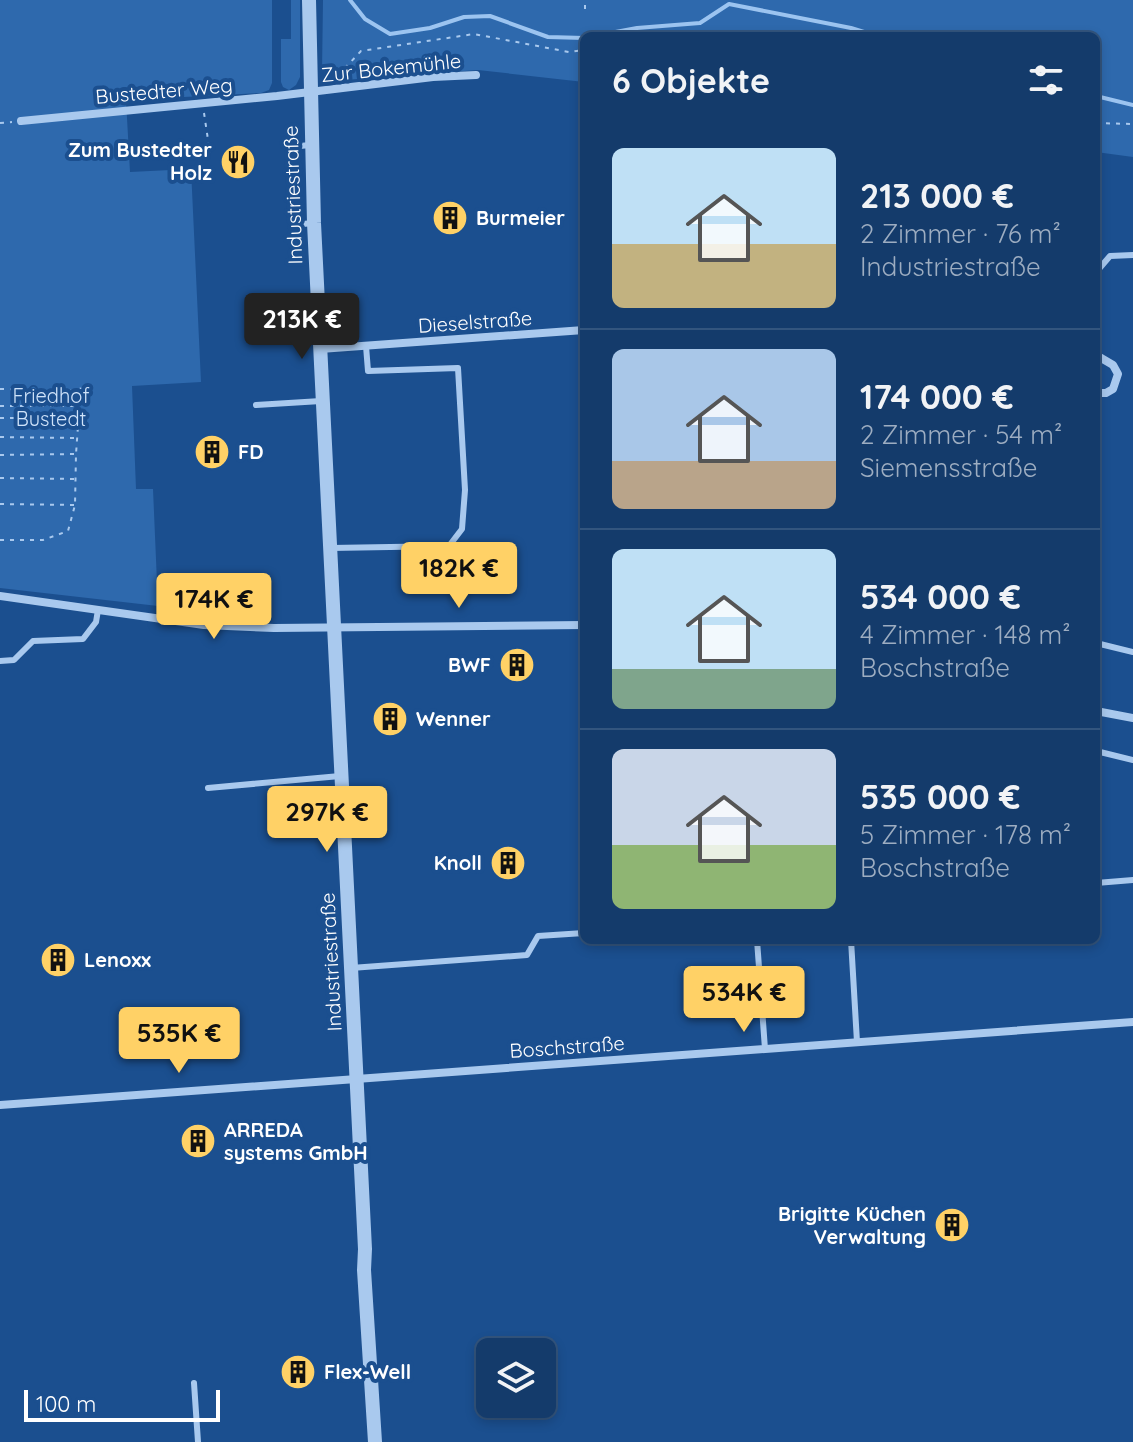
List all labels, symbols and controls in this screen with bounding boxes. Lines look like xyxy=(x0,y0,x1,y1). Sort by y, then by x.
street label: Zur Bokemühle xyxy=(320,48,462,87)
icon: filters xyxy=(1024,58,1068,102)
text: 6 Objekte xyxy=(612,59,770,102)
street label: Bustedter Weg xyxy=(94,72,234,109)
street label: Industriestraße xyxy=(278,125,307,265)
place label: Zum Bustedter Holz xyxy=(68,137,212,185)
restaurant icon: Zum Bustedter Holz xyxy=(219,143,257,181)
text: 213 000 € xyxy=(860,174,1014,217)
icon: home xyxy=(676,180,772,276)
building icon: Burmeier xyxy=(431,199,469,237)
place label: Burmeier xyxy=(476,205,565,230)
text: 2 Zimmer · 76 m² xyxy=(860,217,1061,250)
text: Industriestraße xyxy=(860,250,1041,283)
pin: 213K € xyxy=(237,293,367,361)
text: 213K € xyxy=(262,302,342,335)
street label: Dieselstraße xyxy=(417,305,533,338)
text: 174 000 € xyxy=(860,375,1014,418)
icon: home xyxy=(676,381,772,477)
park label: Friedhof Bustedt xyxy=(12,383,90,431)
text: 2 Zimmer · 54 m² xyxy=(860,418,1062,451)
building icon: FD xyxy=(193,433,231,471)
place label: FD xyxy=(238,439,264,464)
text: Siemensstraße xyxy=(860,451,1037,484)
pin: 182K € xyxy=(394,542,524,610)
text: 182K € xyxy=(419,551,499,584)
pin: 174K € xyxy=(149,573,279,641)
text: 534 000 € xyxy=(860,575,1021,618)
icon: home xyxy=(676,581,772,677)
text: 174K € xyxy=(174,582,254,615)
text: 4 Zimmer · 148 m² xyxy=(860,618,1071,651)
building icon: BWF xyxy=(498,646,536,684)
text: Boschstraße xyxy=(860,651,1010,684)
place label: BWF xyxy=(448,652,491,677)
building icon: Wenner xyxy=(371,700,409,738)
place label: Wenner xyxy=(416,706,491,731)
text: 535 000 € xyxy=(860,775,1020,818)
icon: home xyxy=(676,781,772,877)
pin: 297K € xyxy=(262,786,392,854)
text: 297K € xyxy=(285,795,369,828)
text: 5 Zimmer · 178 m² xyxy=(860,818,1071,851)
building icon: Knoll xyxy=(489,844,527,882)
place label: Knoll xyxy=(434,850,482,875)
text: Boschstraße xyxy=(860,851,1010,884)
street label: Industriestraße xyxy=(314,892,347,1032)
building icon: Lenoxx xyxy=(39,941,77,979)
place label: Lenoxx xyxy=(84,947,151,972)
pin: 534K € xyxy=(679,966,809,1034)
text: 534K € xyxy=(702,975,786,1008)
pin: 535K € xyxy=(114,1007,244,1075)
text: 535K € xyxy=(137,1016,221,1049)
street label: Boschstraße xyxy=(509,1030,625,1063)
place label: ARREDA systems GmbH xyxy=(224,1117,368,1165)
building icon: ARREDA systems GmbH xyxy=(179,1122,217,1160)
place label: Brigitte Küchen Verwaltung xyxy=(778,1201,926,1249)
building icon: Brigitte Küchen Verwaltung xyxy=(933,1206,971,1244)
map controls xyxy=(476,1338,556,1418)
button: layers xyxy=(476,1338,556,1418)
building icon: Flex-Well xyxy=(279,1353,317,1391)
place label: Flex-Well xyxy=(324,1359,411,1384)
scale bar xyxy=(24,1386,220,1422)
text: 100 m xyxy=(36,1390,96,1418)

